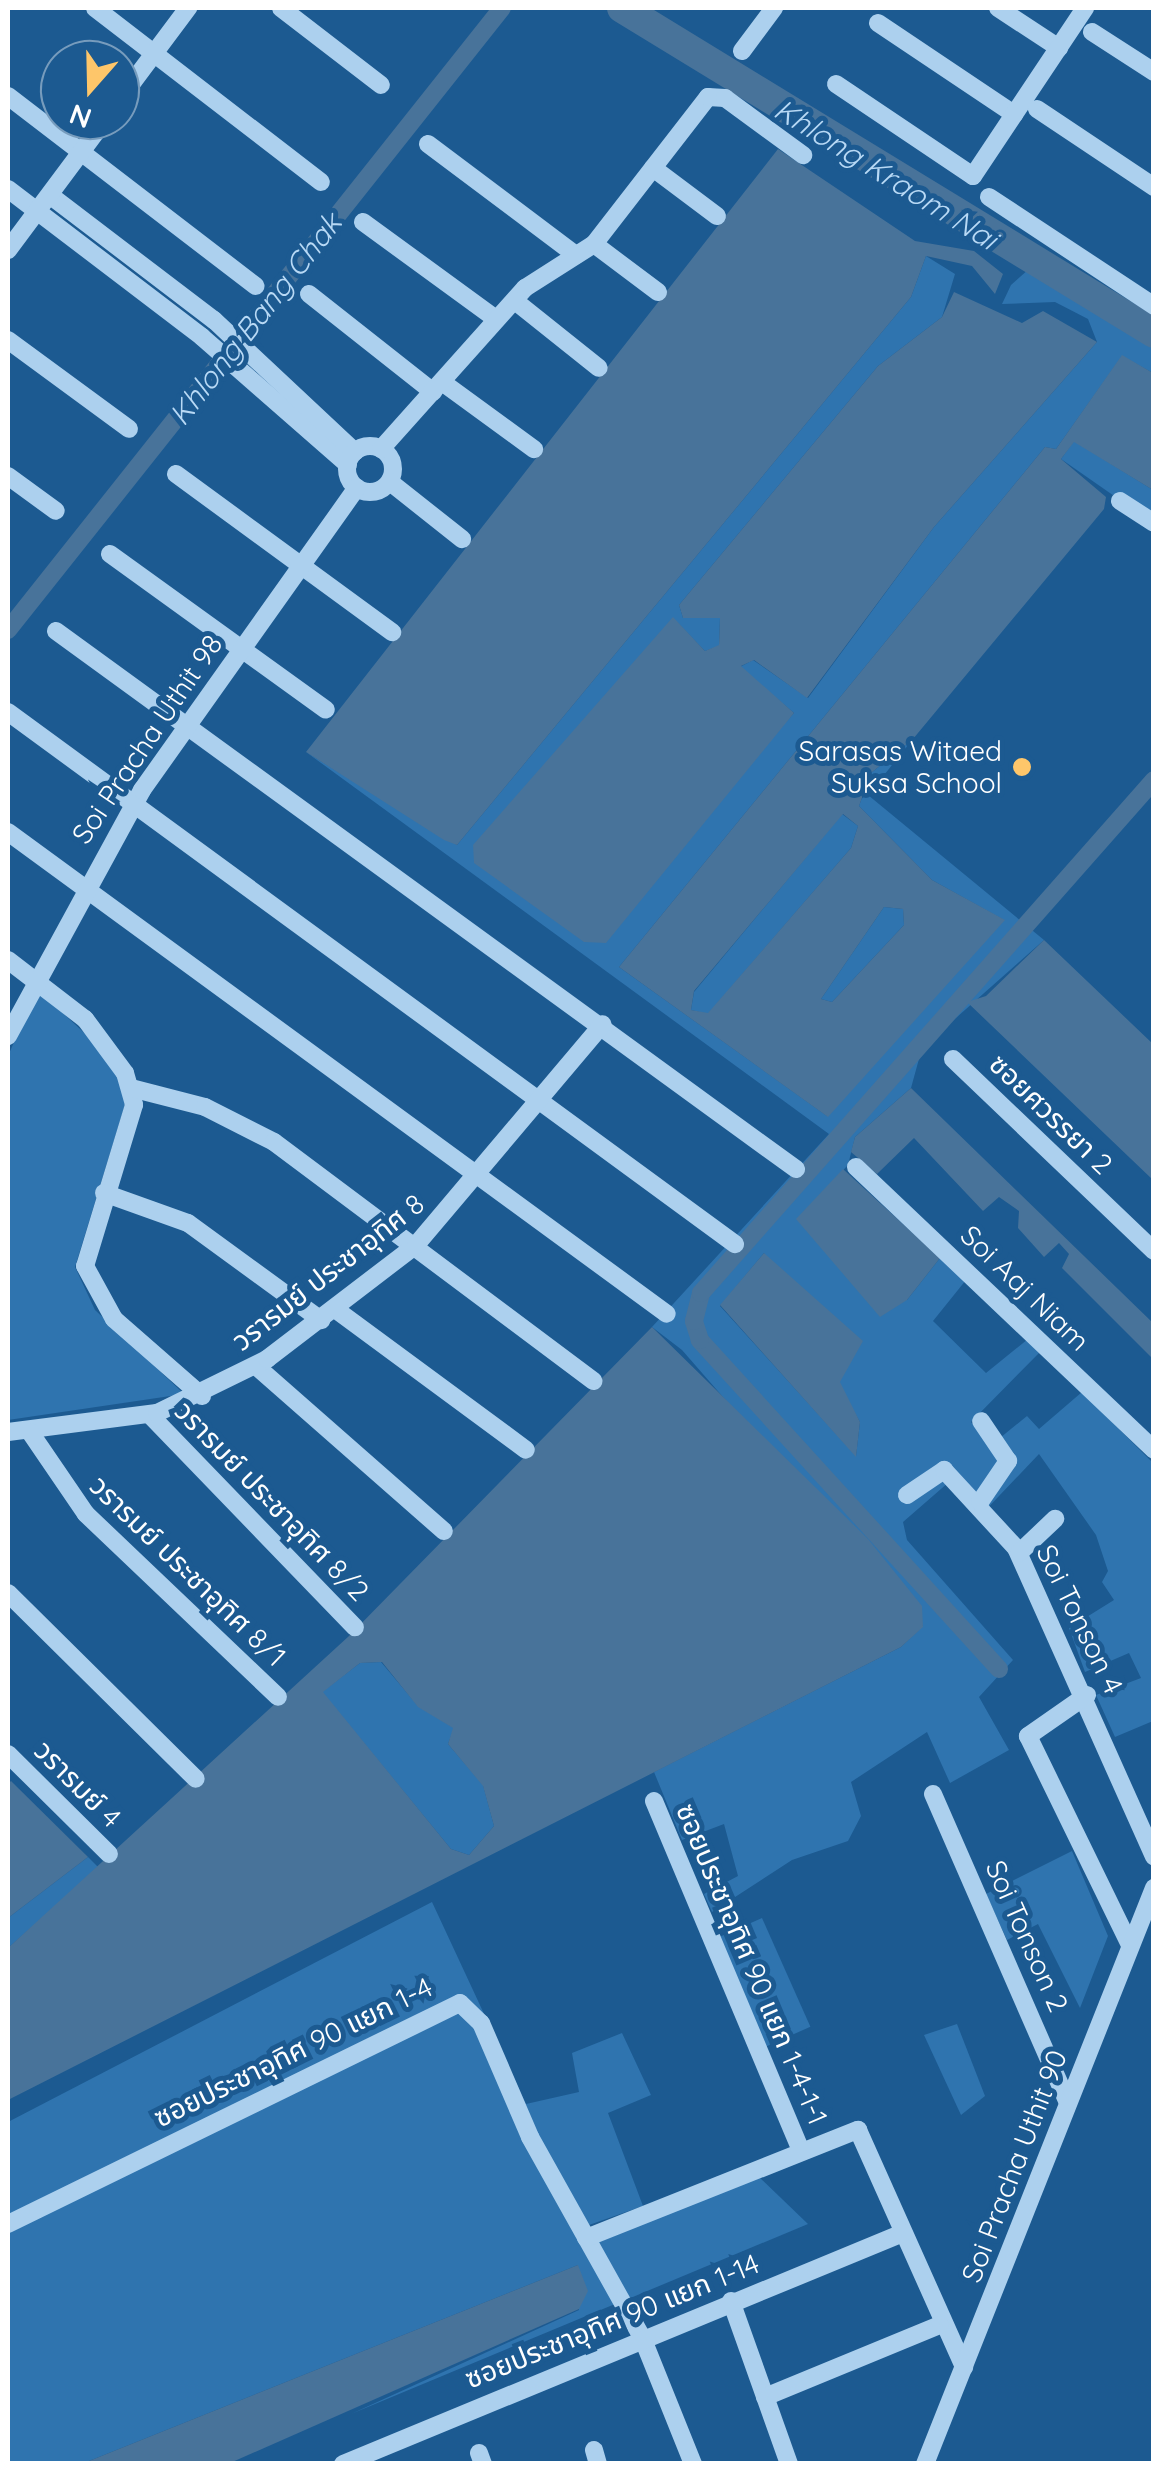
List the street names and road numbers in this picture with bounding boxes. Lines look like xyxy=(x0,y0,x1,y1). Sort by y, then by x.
street label: Soi Pracha Uthit 98 xyxy=(65,628,229,850)
street label: ซอยศวรรยา 2 xyxy=(982,1047,1120,1181)
street label: วรารมย์ ประชาอุทิศ 8 xyxy=(225,1187,431,1357)
street label: Soi Aaj Niam xyxy=(954,1218,1096,1358)
street label: วรารมย์ ประชาอุทิศ 8/2 xyxy=(168,1394,376,1608)
street label: วรารมย์ ประชาอุทิศ 8/1 xyxy=(83,1469,293,1673)
street label: Soi Tonson 4 xyxy=(1029,1539,1131,1699)
street label: วรารมย์ 4 xyxy=(28,1734,128,1834)
street label: ซอยประชาอุทิศ 90 แยก 1-4-1-1 xyxy=(669,1798,835,2130)
street label: Soi Tonson 2 xyxy=(979,1855,1075,2017)
street label: ซอยประชาอุทิศ 90 แยก 1-4 xyxy=(148,1970,438,2134)
street label: Soi Pracha Uthit 90 xyxy=(954,2045,1074,2287)
street label: ซอยประชาอุทิศ 90 แยก 1-14 xyxy=(460,2247,764,2395)

